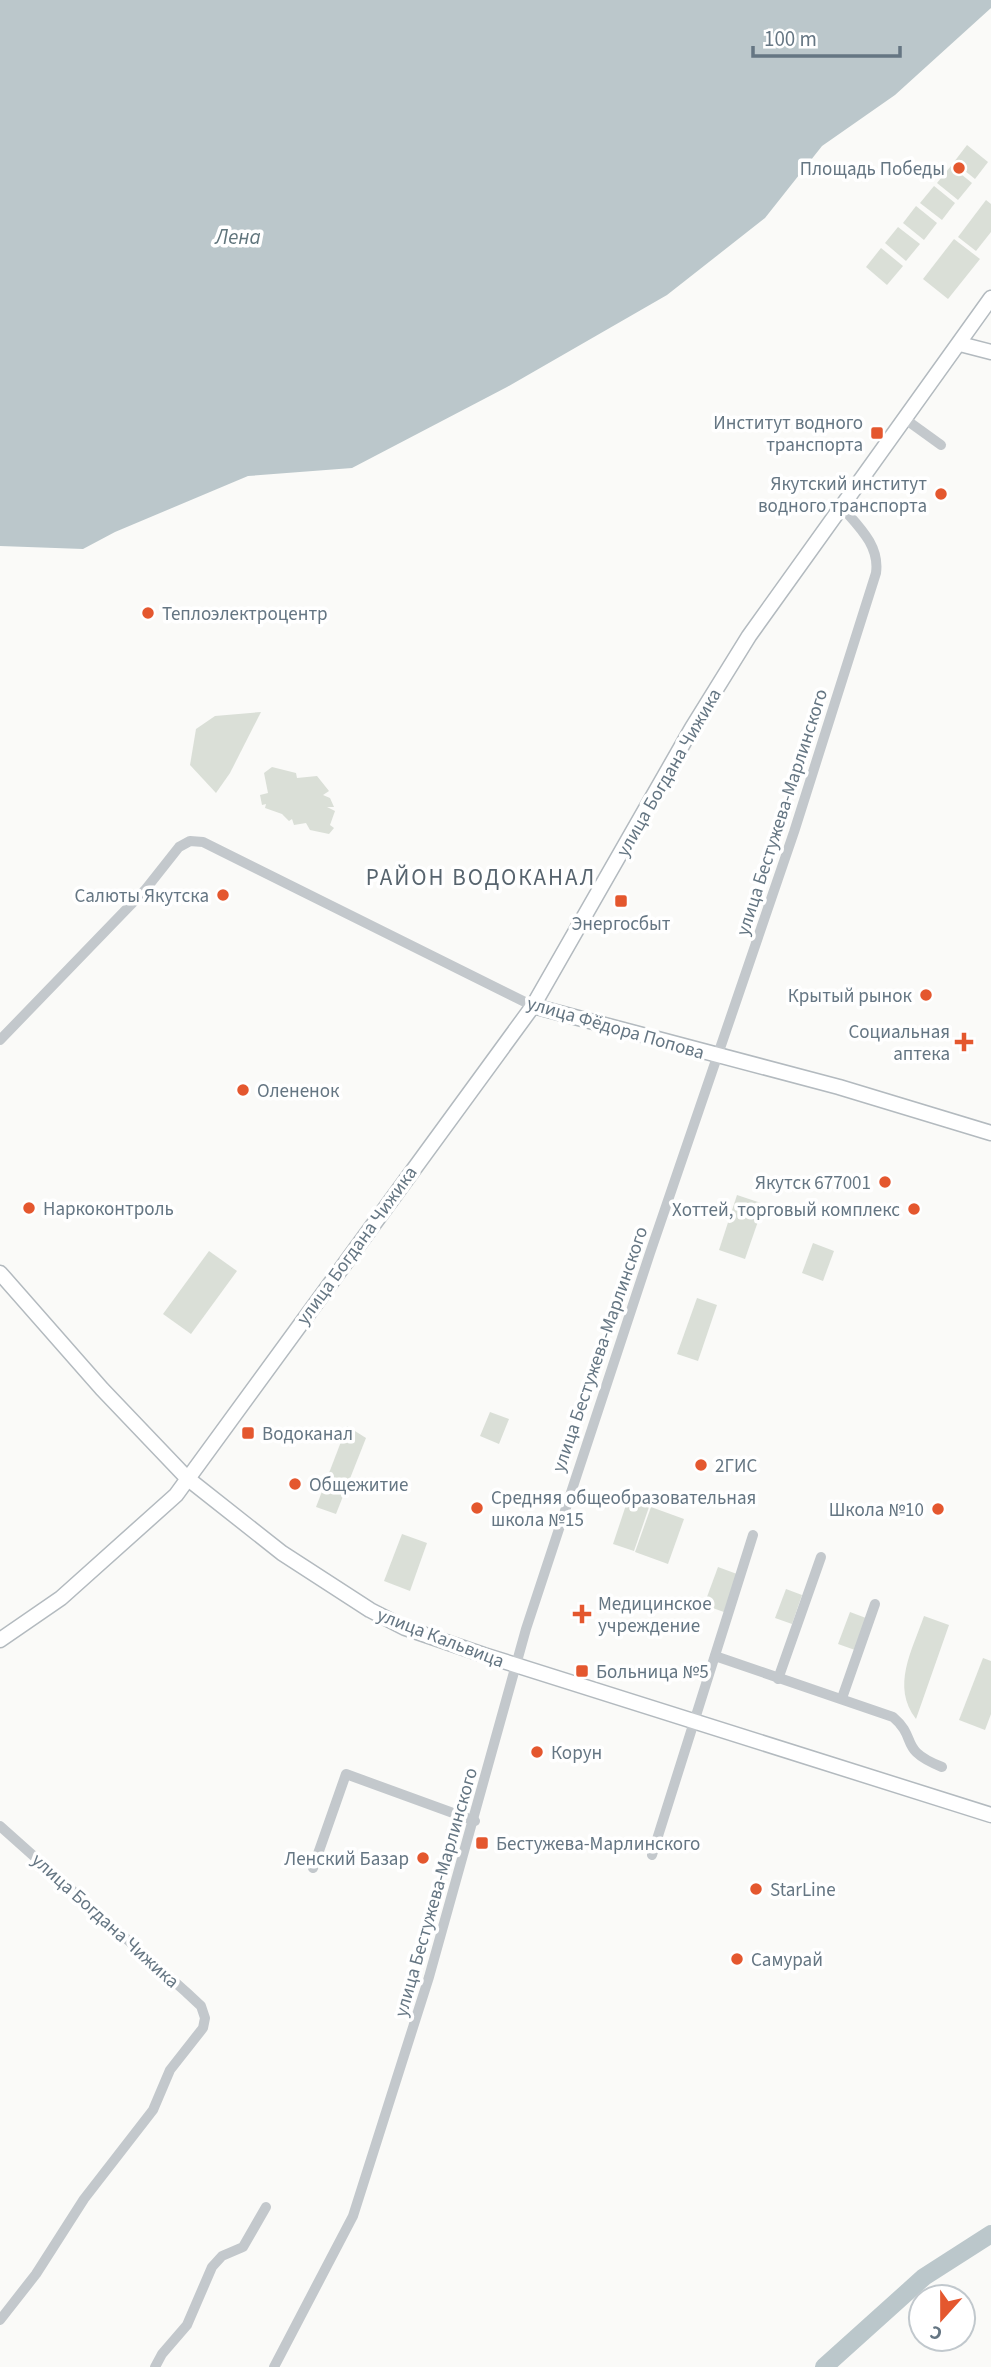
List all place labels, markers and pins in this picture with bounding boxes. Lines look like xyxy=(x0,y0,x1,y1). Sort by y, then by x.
place label: Площадь Победы xyxy=(800,156,945,183)
marker: Площадь Победы xyxy=(951,160,967,176)
place label: Институт водного транспорта xyxy=(713,410,863,459)
marker: Институт водного транспорта xyxy=(869,425,885,441)
place label: Якутский институт водного транспорта xyxy=(758,471,927,520)
marker: Якутский институт водного транспорта xyxy=(933,486,949,502)
place label: Теплоэлектроцентр xyxy=(162,601,328,628)
marker: Теплоэлектроцентр xyxy=(140,605,156,621)
place label: Салюты Якутска xyxy=(74,883,209,910)
marker: Салюты Якутска xyxy=(215,887,231,903)
marker: Энергосбыт xyxy=(613,893,629,909)
place label: Энергосбыт xyxy=(571,911,671,938)
place label: Крытый рынок xyxy=(788,983,913,1010)
marker: Крытый рынок xyxy=(918,987,934,1003)
place label: Социальная аптека xyxy=(848,1019,950,1068)
marker: Социальная аптека xyxy=(956,1034,972,1050)
place label: Олененок xyxy=(257,1078,340,1105)
marker: Олененок xyxy=(235,1082,251,1098)
place label: Якутск 677001 xyxy=(755,1170,871,1197)
marker: Якутск 677001 xyxy=(877,1174,893,1190)
place label: Наркоконтроль xyxy=(43,1196,174,1223)
place label: Хоттей, торговый комплекс xyxy=(672,1197,900,1224)
marker: Наркоконтроль xyxy=(21,1200,37,1216)
marker: Хоттей, торговый комплекс xyxy=(906,1201,922,1217)
place label: Водоканал xyxy=(262,1421,353,1448)
marker: Водоканал xyxy=(240,1425,256,1441)
place label: 2ГИС xyxy=(715,1453,757,1480)
marker: 2ГИС xyxy=(693,1457,709,1473)
place label: Общежитие xyxy=(309,1472,408,1499)
marker: Общежитие xyxy=(287,1476,303,1492)
place label: Средняя общеобразовательная школа №15 xyxy=(491,1485,756,1534)
place label: Школа №10 xyxy=(829,1497,924,1524)
marker: Средняя общеобразовательная школа №15 xyxy=(469,1500,485,1516)
marker: Школа №10 xyxy=(930,1501,946,1517)
place label: Медицинское учреждение xyxy=(598,1591,712,1640)
marker: Медицинское учреждение xyxy=(572,1604,592,1624)
place label: Больница №5 xyxy=(596,1659,709,1686)
marker: Больница №5 xyxy=(574,1663,590,1679)
place label: Корун xyxy=(551,1740,602,1767)
marker: Корун xyxy=(529,1744,545,1760)
place label: Бестужева-Марлинского xyxy=(496,1831,700,1858)
marker: Бестужева-Марлинского xyxy=(474,1835,490,1851)
place label: Ленский Базар xyxy=(284,1846,409,1873)
marker: Ленский Базар xyxy=(415,1850,431,1866)
place label: StarLine xyxy=(770,1877,836,1904)
marker: StarLine xyxy=(748,1881,764,1897)
place label: Самурай xyxy=(751,1947,823,1974)
marker: Самурай xyxy=(729,1951,745,1967)

